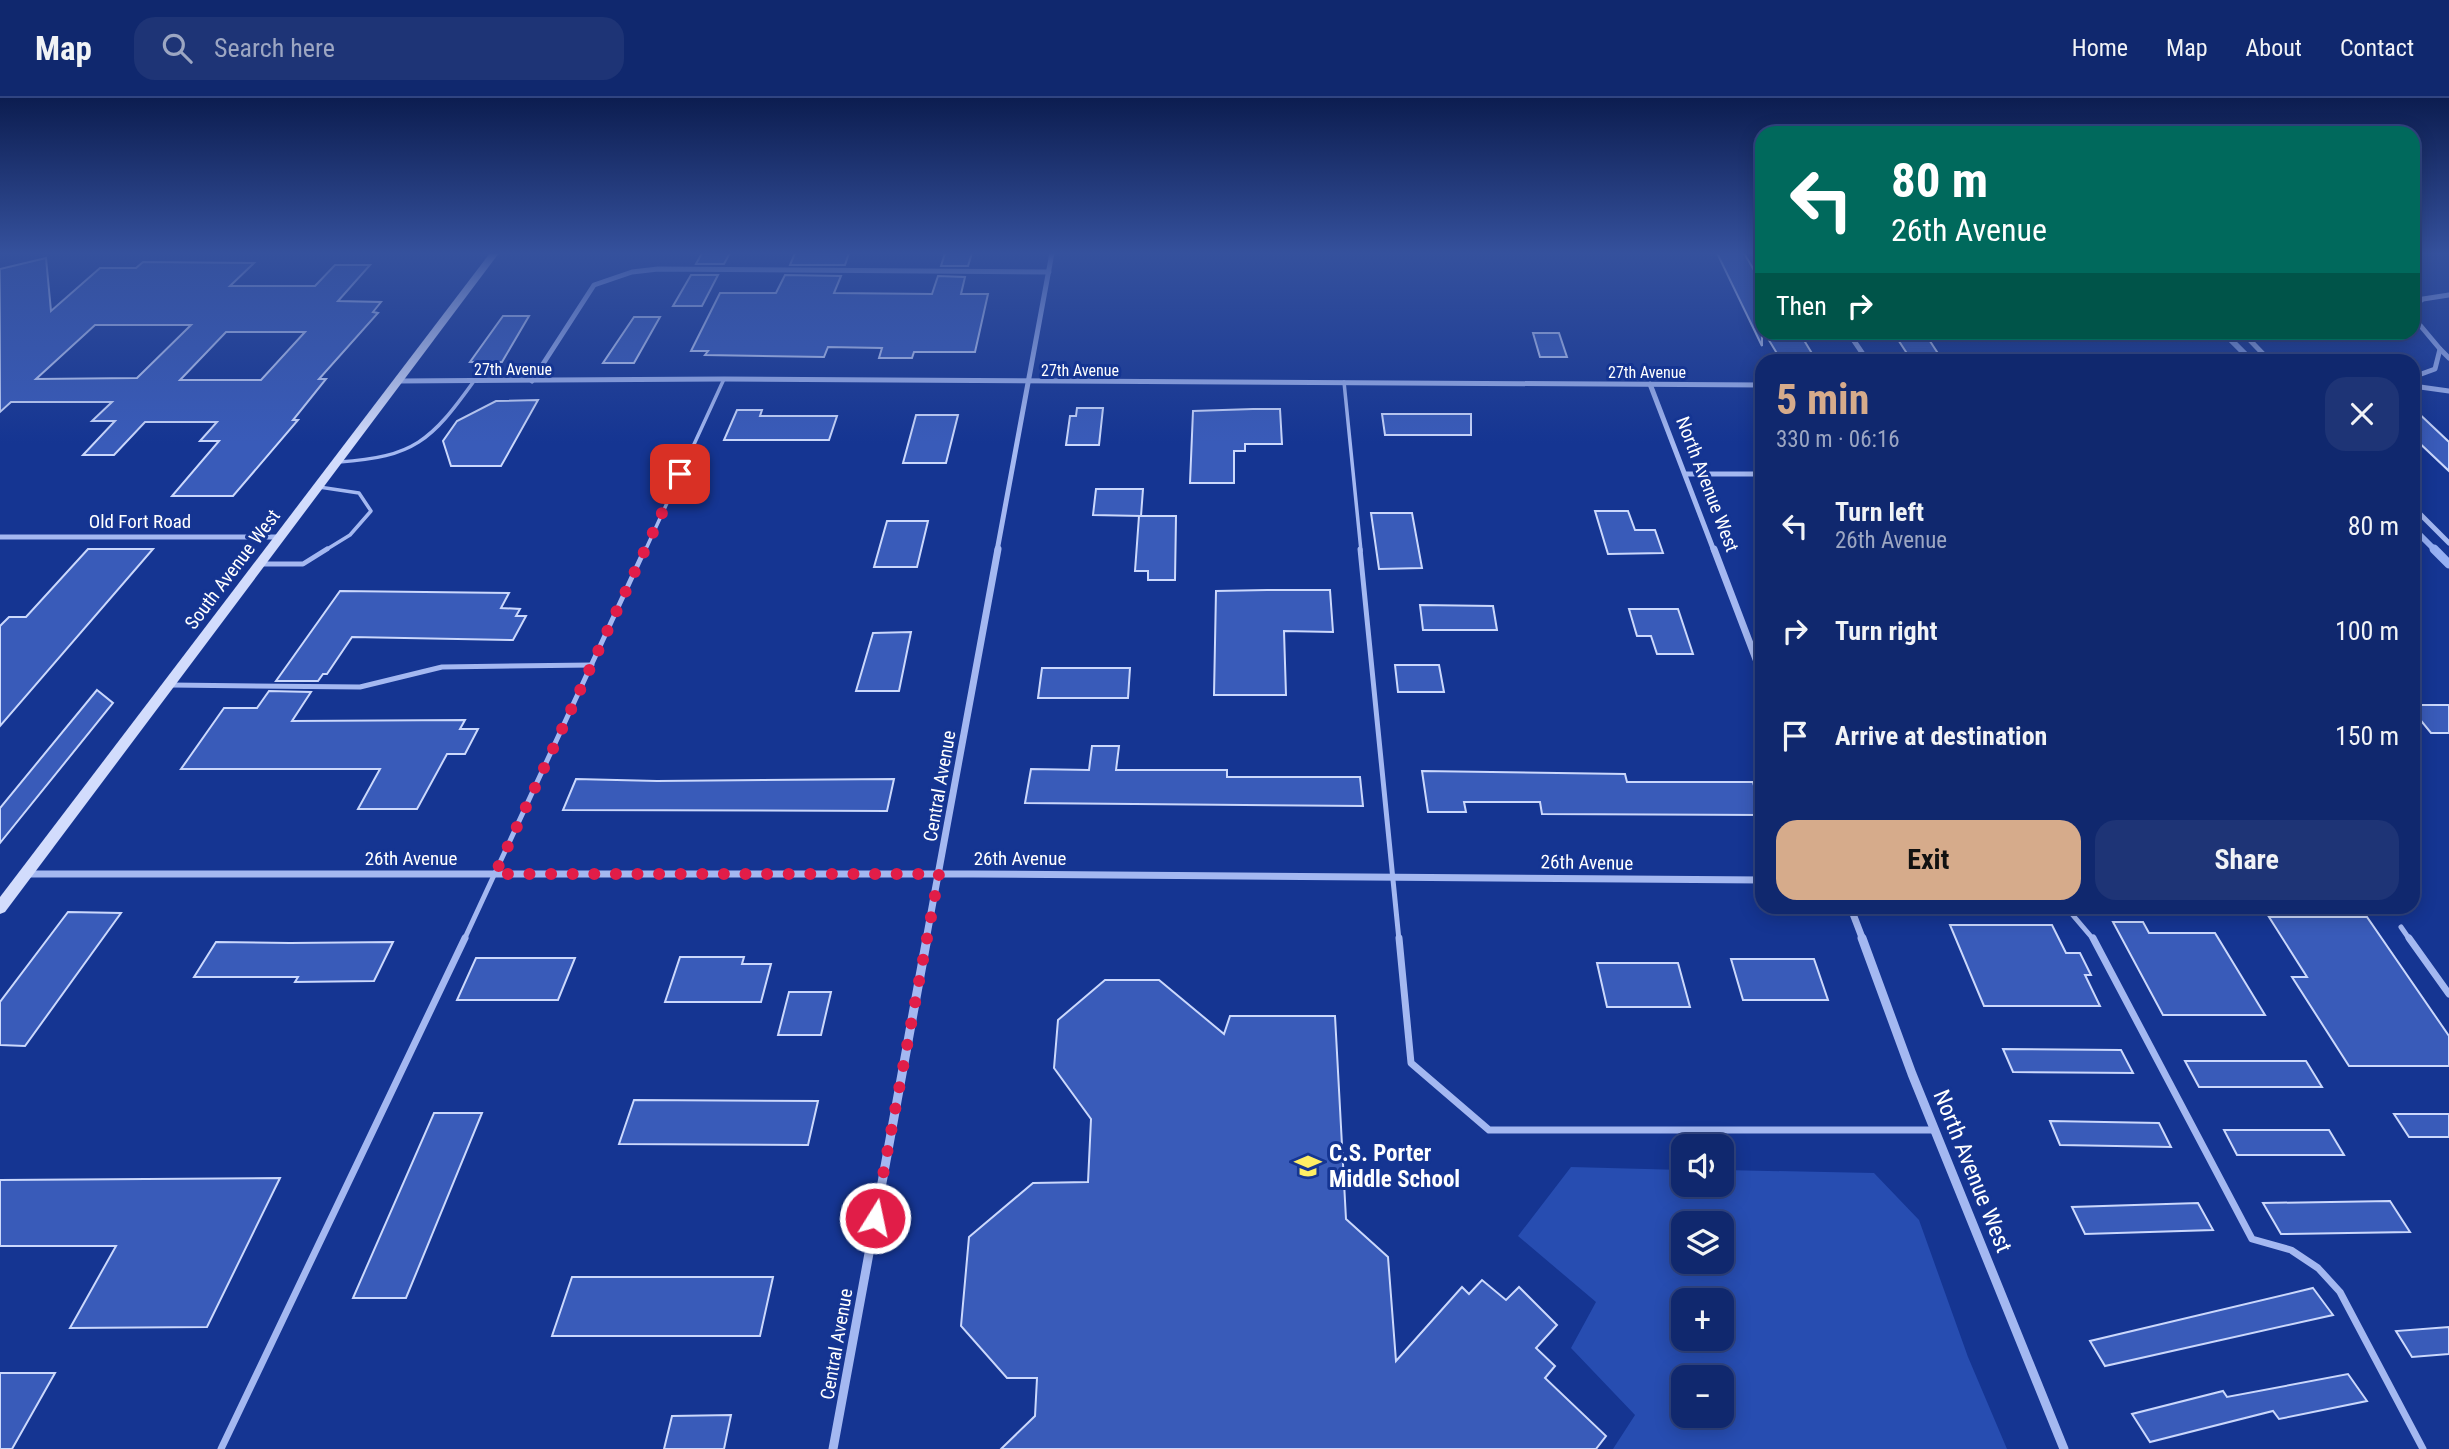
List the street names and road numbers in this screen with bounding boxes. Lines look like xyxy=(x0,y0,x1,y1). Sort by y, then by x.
street label: 27th Avenue xyxy=(474,360,552,379)
street label: 27th Avenue xyxy=(1041,361,1119,380)
street label: 27th Avenue xyxy=(1608,363,1686,382)
street label: North Avenue West xyxy=(1671,413,1744,555)
street label: South Avenue West xyxy=(180,505,285,634)
street label: Old Fort Road xyxy=(89,510,191,533)
street label: Central Avenue xyxy=(918,729,961,843)
street label: 26th Avenue xyxy=(365,847,457,870)
street label: 26th Avenue xyxy=(974,847,1066,870)
street label: 26th Avenue xyxy=(1540,850,1634,875)
street label: North Avenue West xyxy=(1928,1086,2018,1257)
street label: Central Avenue xyxy=(815,1287,858,1401)

